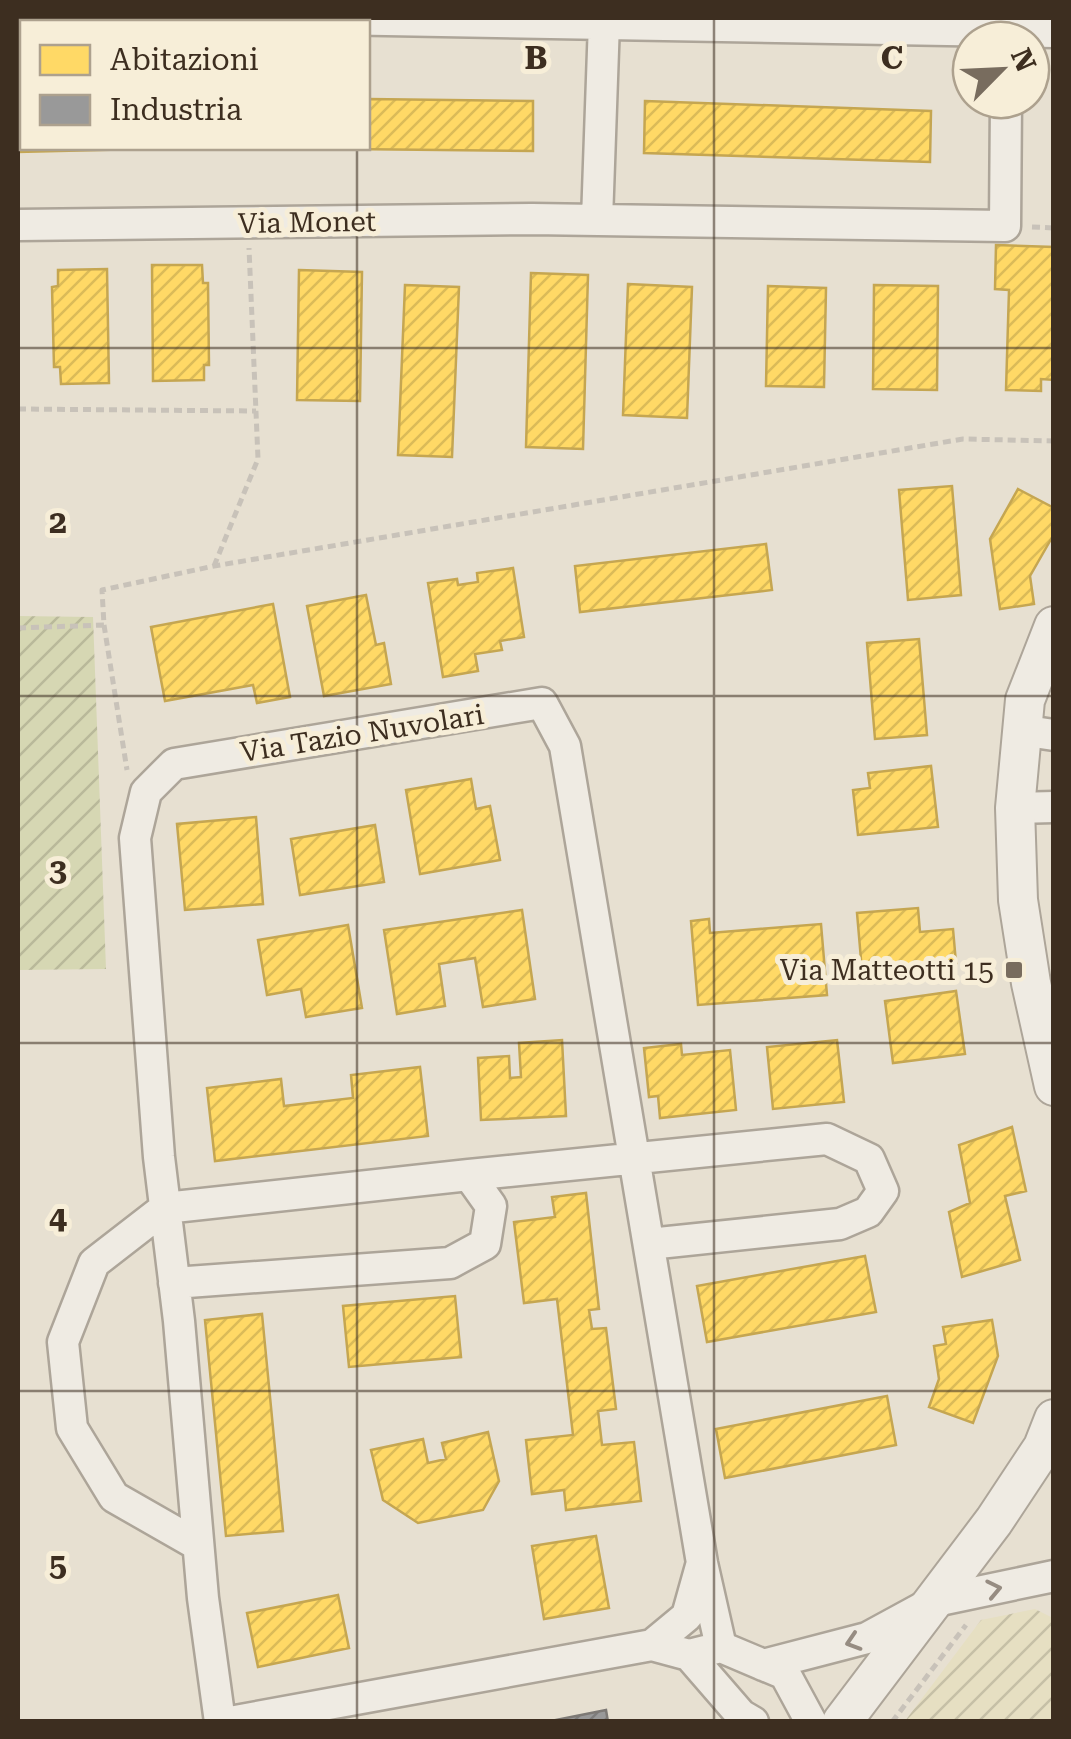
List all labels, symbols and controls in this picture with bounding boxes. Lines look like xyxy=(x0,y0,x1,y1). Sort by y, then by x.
legend xyxy=(20,20,370,150)
north arrow xyxy=(951,20,1051,120)
text: B xyxy=(524,39,548,77)
text: C xyxy=(881,39,903,77)
text: Abitazioni xyxy=(110,42,259,77)
text: N xyxy=(1004,43,1043,77)
text: Industria xyxy=(110,92,242,127)
street label: Via Monet xyxy=(238,205,376,240)
text: 2 xyxy=(49,503,67,541)
street label: Via Tazio Nuvolari xyxy=(238,698,486,769)
text: 3 xyxy=(49,851,67,889)
place label: Via Matteotti 15 xyxy=(780,954,994,987)
marker: Via Matteotti 15 xyxy=(1003,959,1025,981)
text: 4 xyxy=(49,1199,67,1237)
text: 5 xyxy=(49,1546,67,1584)
one-way arrow xyxy=(986,1579,1003,1600)
one-way arrow xyxy=(845,1630,862,1651)

